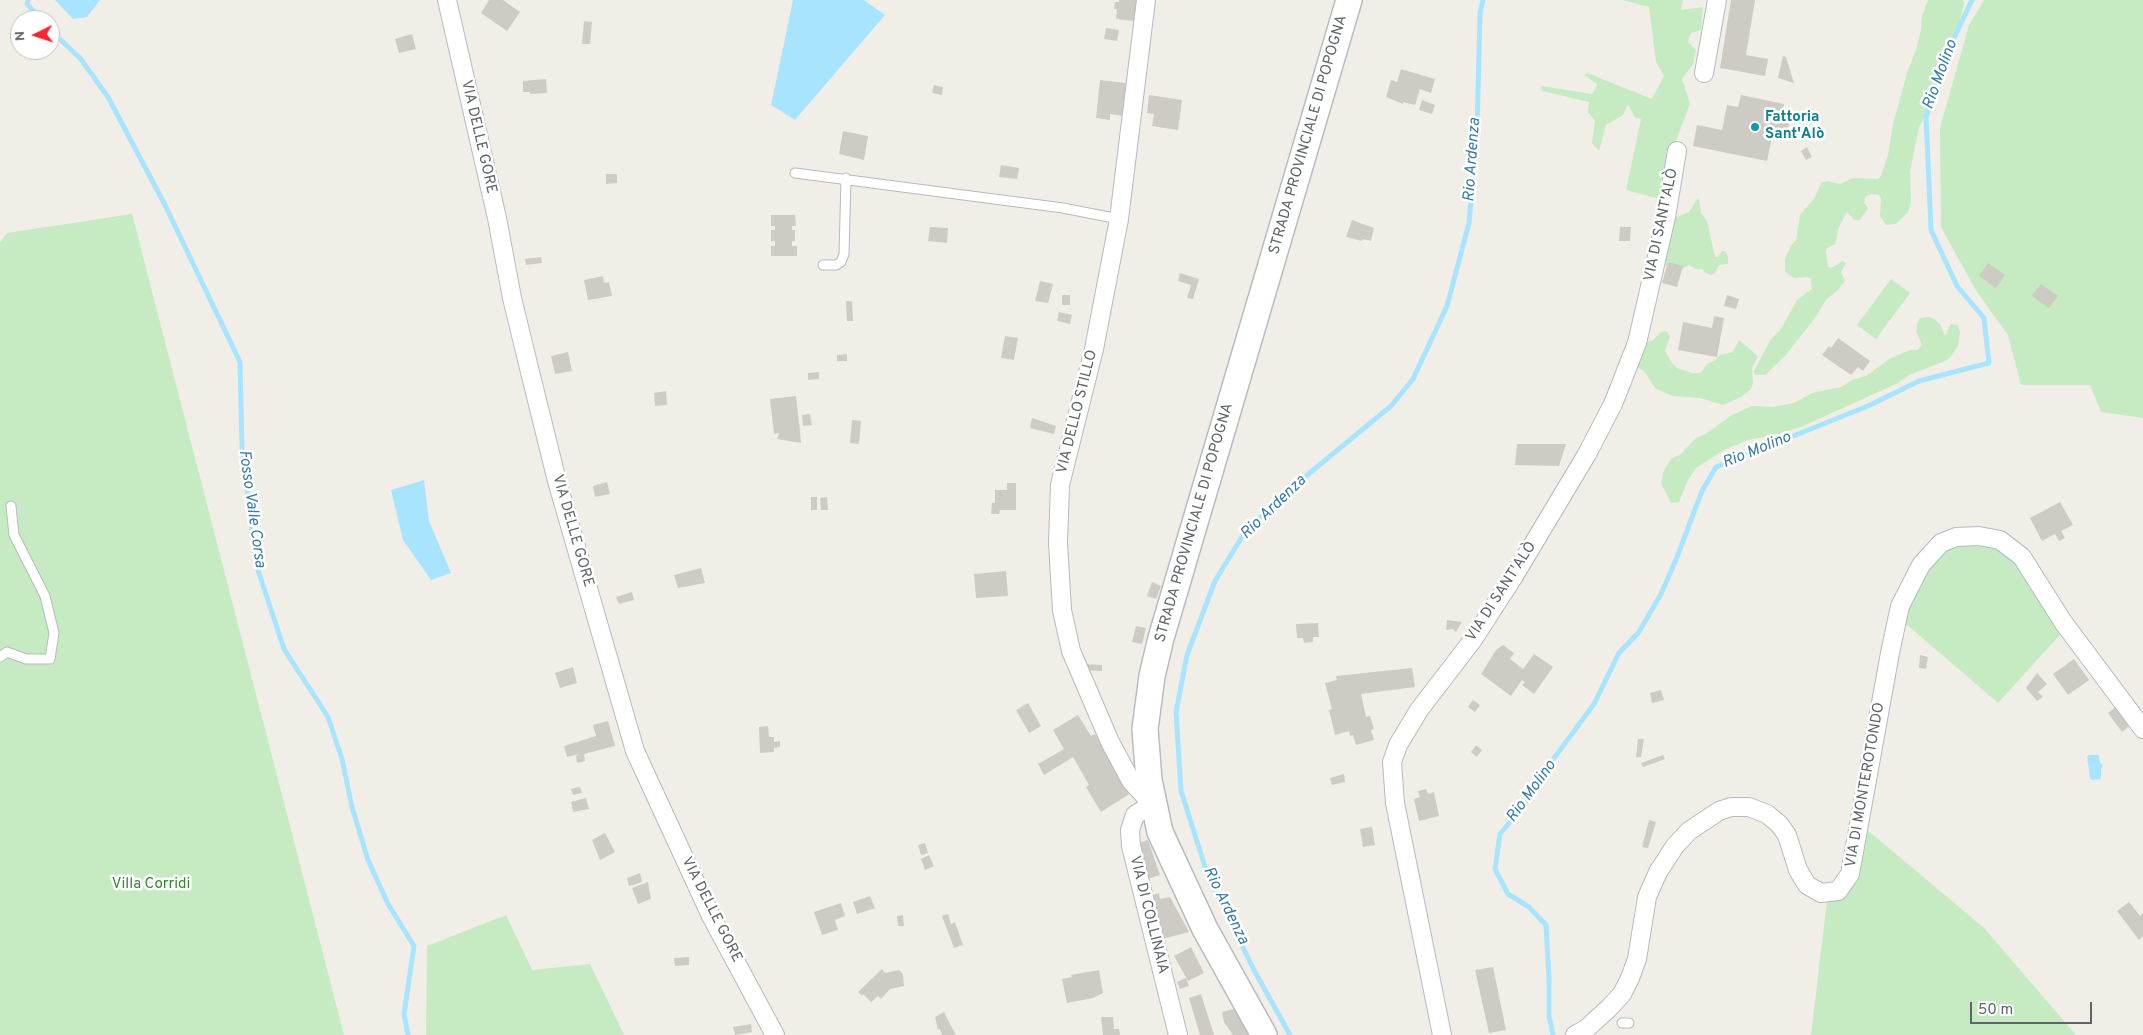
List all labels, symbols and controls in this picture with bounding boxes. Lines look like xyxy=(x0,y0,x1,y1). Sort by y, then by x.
north arrow xyxy=(10,10,60,60)
street label: STRADA PROVINCIALE DI POPOGNA xyxy=(1266,13,1352,257)
text: N xyxy=(12,30,29,42)
water label: Rio Molino xyxy=(1920,38,1962,112)
street label: VIA DELLE GORE xyxy=(456,79,500,195)
place label: Fattoria Sant'Alò xyxy=(1765,109,1824,144)
water label: Rio Ardenza xyxy=(1460,117,1486,203)
marker: Fattoria Sant'Alò xyxy=(1749,121,1761,133)
street label: VIA DI SANT'ALÒ xyxy=(1641,167,1683,283)
street label: VIA DELLO STILLO xyxy=(1054,348,1102,476)
street label: STRADA PROVINCIALE DI POPOGNA xyxy=(1152,401,1238,645)
water label: Rio Molino xyxy=(1720,429,1794,473)
water label: Fosso Valle Corsa xyxy=(233,449,269,569)
water label: Rio Ardenza xyxy=(1237,472,1311,544)
street label: VIA DELLE GORE xyxy=(547,473,597,589)
street label: VIA DI SANT'ALÒ xyxy=(1463,539,1541,645)
street label: VIA DI MONTEROTONDO xyxy=(1843,701,1889,869)
water label: Rio Molino xyxy=(1503,757,1561,827)
street label: VIA DELLE GORE xyxy=(677,854,745,966)
street label: VIA DI COLLINAIA xyxy=(1125,854,1171,976)
water label: Rio Ardenza xyxy=(1198,864,1252,948)
park label: Villa Corridi xyxy=(112,876,190,894)
scale bar xyxy=(1973,992,2096,1024)
text: 50 m xyxy=(1978,1001,2013,1020)

